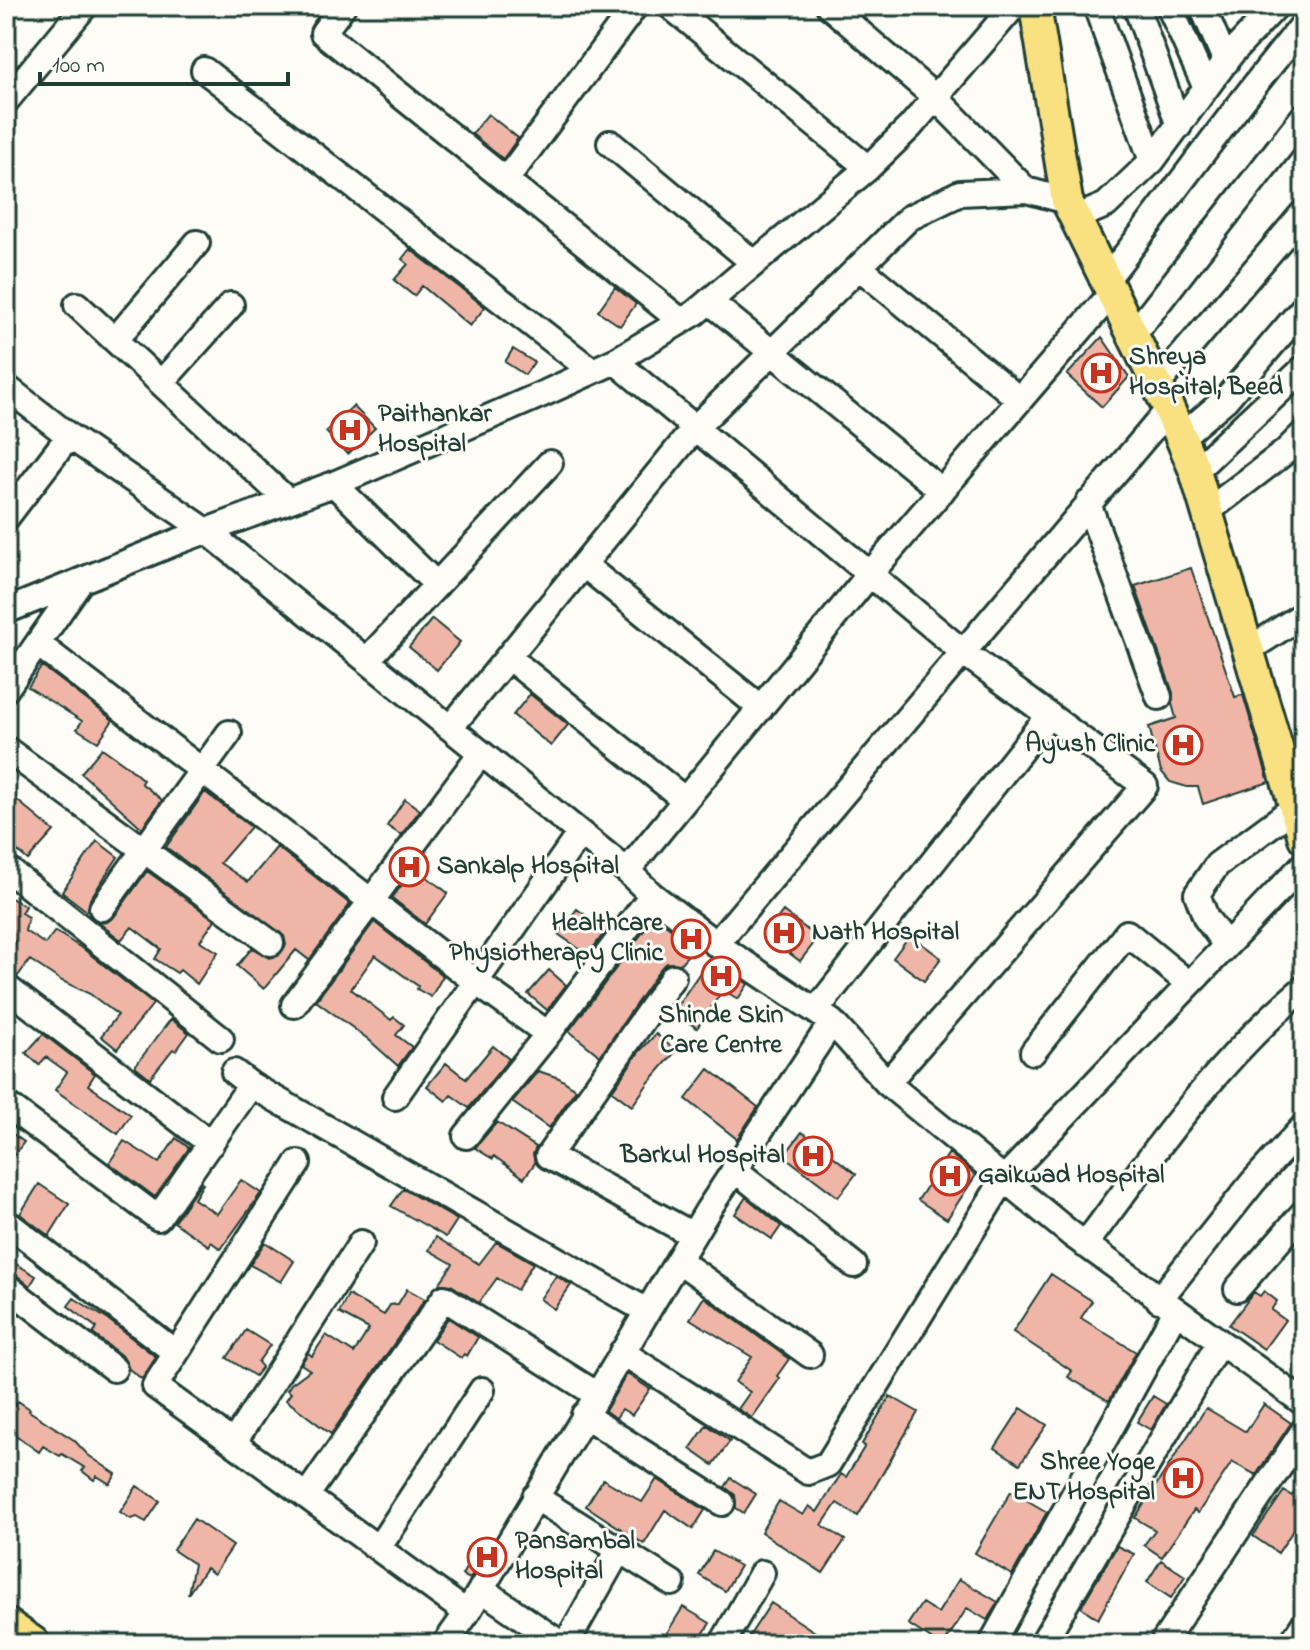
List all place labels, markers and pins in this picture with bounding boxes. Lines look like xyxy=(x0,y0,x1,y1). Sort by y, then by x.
place label: Shreya Hospital, Beed xyxy=(1129,339,1284,407)
hospital icon: Shreya Hospital, Beed xyxy=(1080,352,1122,394)
place label: Paithankar Hospital xyxy=(378,396,493,464)
hospital icon: Paithankar Hospital xyxy=(329,409,371,451)
hospital icon: Ayush Clinic xyxy=(1162,724,1204,766)
place label: Ayush Clinic xyxy=(1025,726,1156,764)
hospital icon: Sankalp Hospital xyxy=(388,846,430,888)
place label: Sankalp Hospital xyxy=(437,848,619,886)
place label: Healthcare Physiotherapy Clinic xyxy=(449,905,664,973)
hospital icon: Nath Hospital xyxy=(763,912,805,954)
place label: Nath Hospital xyxy=(812,914,959,952)
hospital icon: Healthcare Physiotherapy Clinic xyxy=(670,918,712,960)
hospital icon: Shinde Skin Care Centre xyxy=(700,955,742,997)
place label: Shinde Skin Care Centre xyxy=(659,997,784,1065)
hospital icon: Barkul Hospital xyxy=(792,1135,834,1177)
place label: Barkul Hospital xyxy=(620,1137,785,1175)
hospital icon: Gaikwad Hospital xyxy=(929,1155,971,1197)
place label: Gaikwad Hospital xyxy=(978,1157,1164,1195)
place label: Shree Yoge ENT Hospital xyxy=(1012,1444,1156,1512)
hospital icon: Shree Yoge ENT Hospital xyxy=(1162,1457,1204,1499)
place label: Pansambal Hospital xyxy=(515,1523,635,1591)
hospital icon: Pansambal Hospital xyxy=(466,1536,508,1578)

